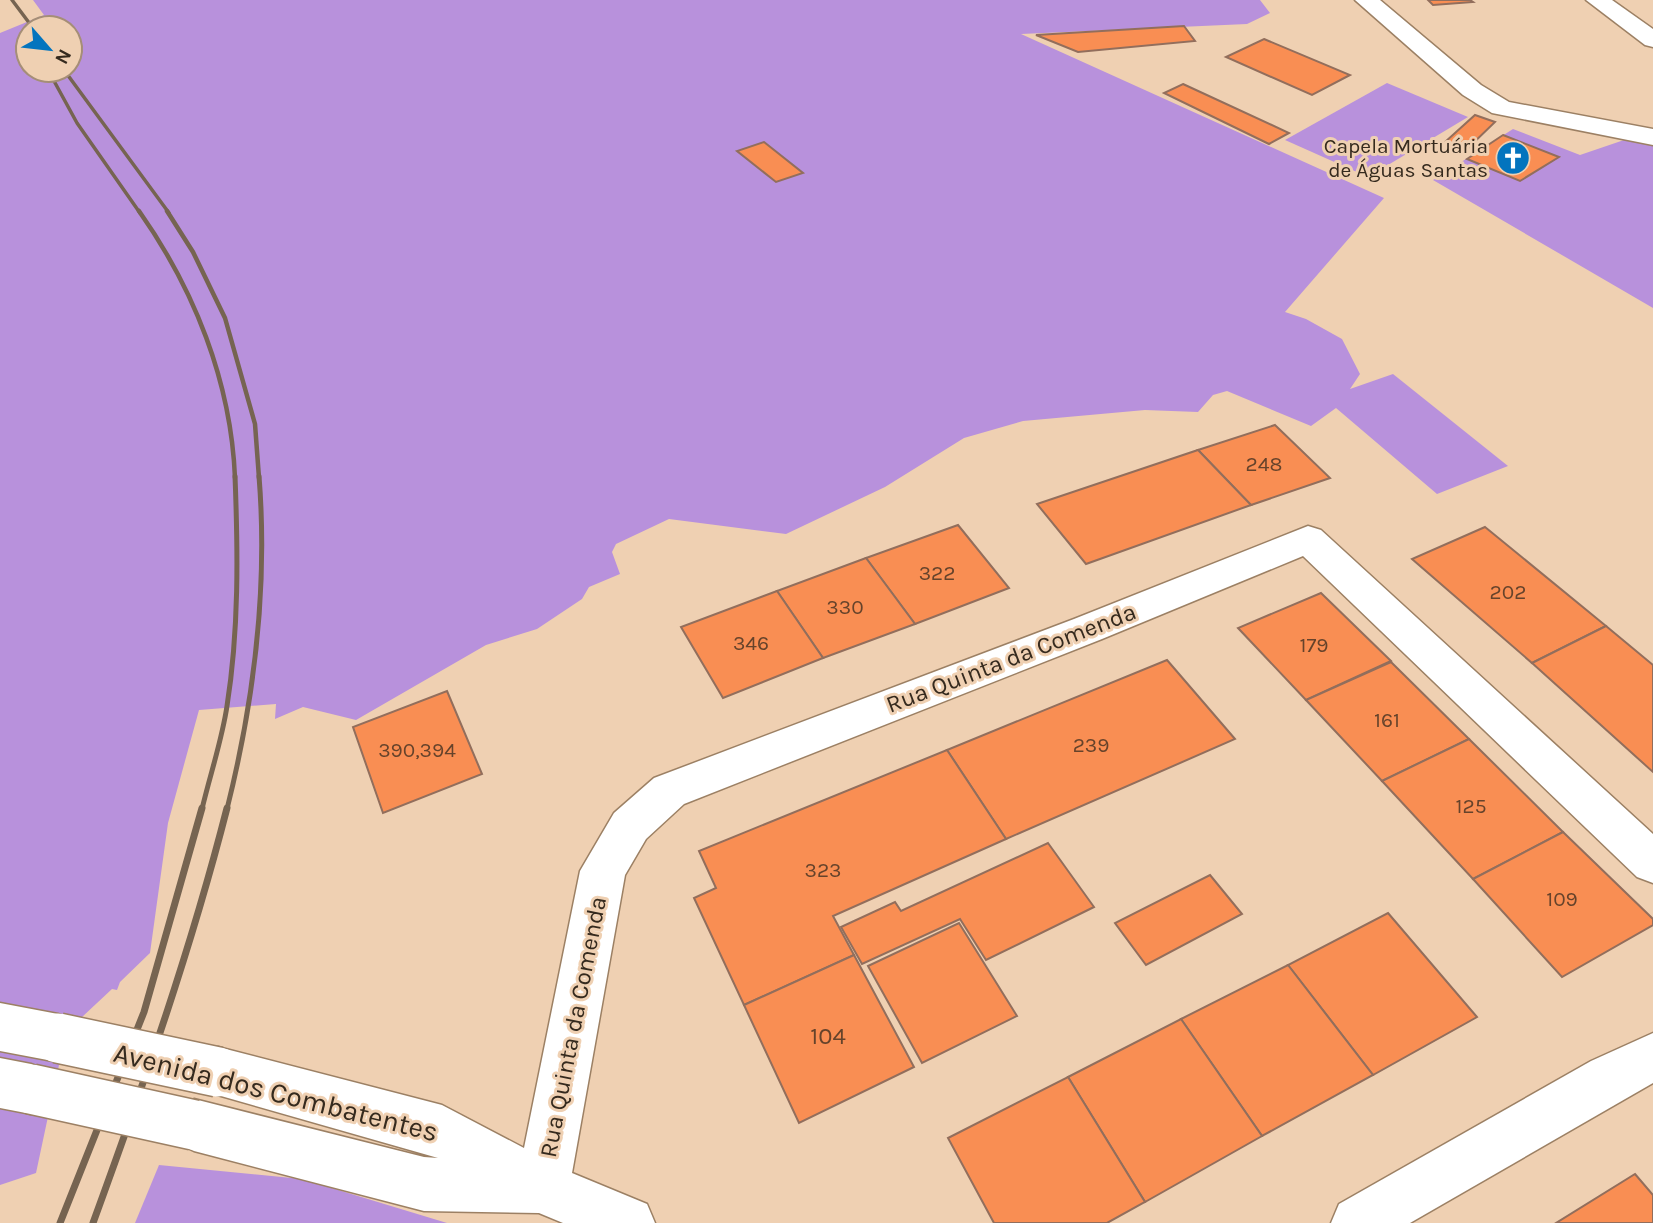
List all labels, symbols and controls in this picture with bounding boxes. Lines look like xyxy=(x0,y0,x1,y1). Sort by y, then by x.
north arrow xyxy=(14,14,84,84)
text: N xyxy=(50,45,76,68)
place label: Capela Mortuária de Águas Santas xyxy=(1324,134,1488,182)
church icon: Capela Mortuária de Águas Santas xyxy=(1494,139,1532,177)
house number: 248 xyxy=(1246,452,1282,476)
house number: 322 xyxy=(919,561,955,585)
house number: 202 xyxy=(1490,580,1526,604)
house number: 330 xyxy=(826,595,864,619)
street label: Rua Quinta da Comenda xyxy=(882,597,1140,719)
house number: 346 xyxy=(733,631,769,655)
house number: 179 xyxy=(1300,633,1328,657)
house number: 161 xyxy=(1374,708,1400,732)
house number: 239 xyxy=(1073,733,1109,757)
house number: 390,394 xyxy=(378,738,456,762)
house number: 125 xyxy=(1456,794,1486,818)
house number: 323 xyxy=(805,858,841,882)
house number: 109 xyxy=(1546,887,1578,911)
street label: Rua Quinta da Comenda xyxy=(534,894,612,1160)
house number: 104 xyxy=(810,1022,846,1050)
street label: Avenida dos Combatentes xyxy=(110,1036,442,1148)

